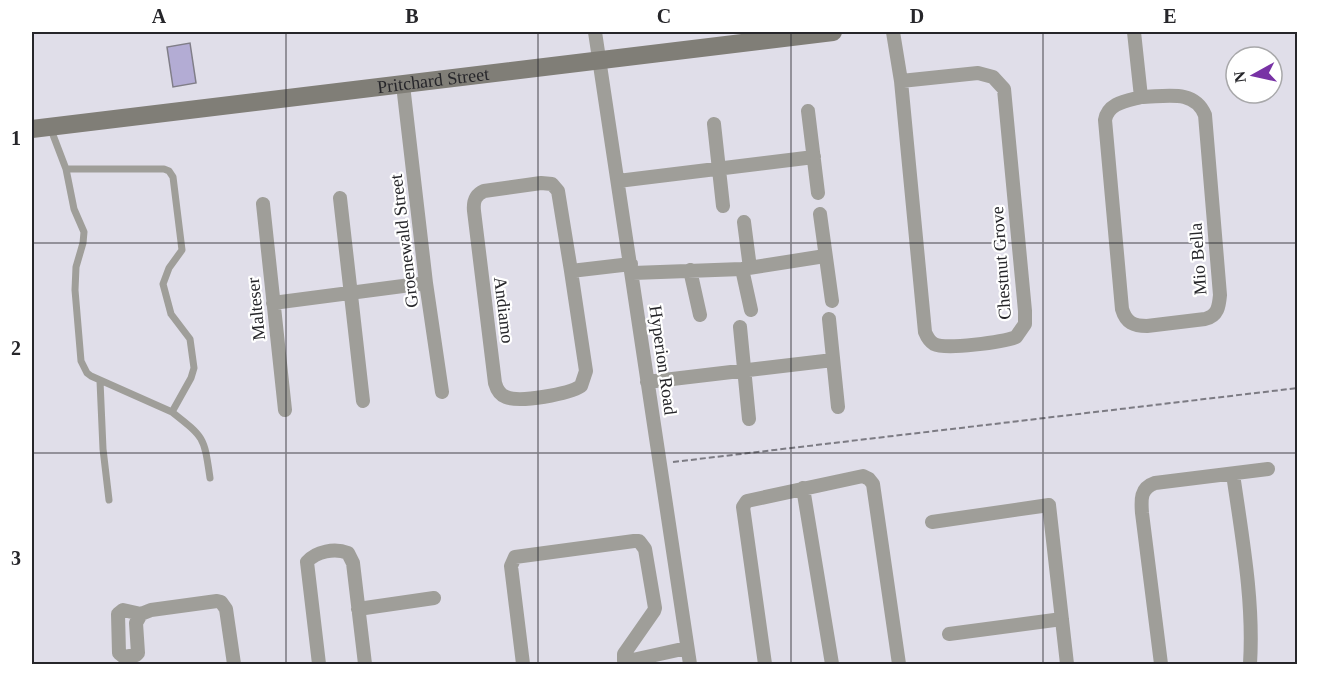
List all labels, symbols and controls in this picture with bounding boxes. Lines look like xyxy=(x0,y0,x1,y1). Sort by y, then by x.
text: A xyxy=(152,5,167,27)
text: B xyxy=(405,5,419,27)
text: C xyxy=(657,5,671,27)
text: D xyxy=(910,5,924,27)
text: E xyxy=(1163,5,1177,27)
north arrow xyxy=(1224,45,1284,105)
street label: Pritchard Street xyxy=(376,64,490,97)
text: N xyxy=(1230,70,1249,84)
text: 1 xyxy=(11,127,21,149)
street label: Groenewald Street xyxy=(386,173,422,309)
street label: Chestnut Grove xyxy=(987,206,1015,320)
street label: Mio Bella xyxy=(1185,222,1211,296)
street label: Andiamo xyxy=(490,276,518,344)
street label: Malteser xyxy=(243,277,269,341)
street label: Hyperion Road xyxy=(645,304,681,416)
text: 2 xyxy=(11,337,21,359)
text: 3 xyxy=(11,547,21,569)

